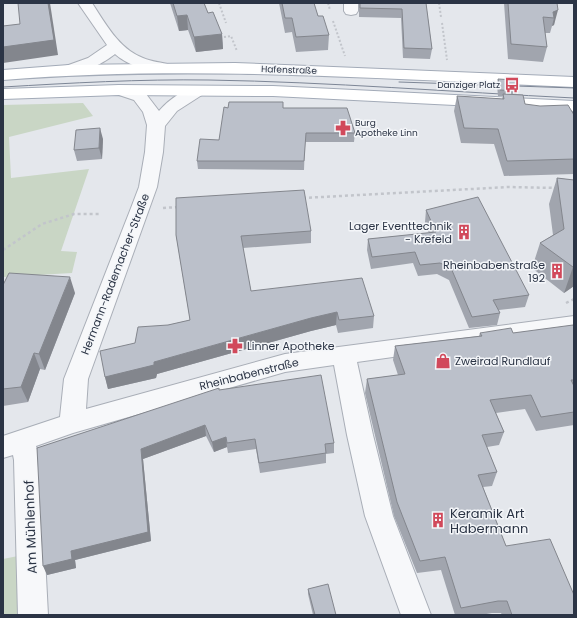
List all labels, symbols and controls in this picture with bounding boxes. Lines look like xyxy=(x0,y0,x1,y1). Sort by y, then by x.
street label: Hafenstraße xyxy=(261,63,317,77)
bus stop icon: Danziger Platz xyxy=(503,76,521,94)
place label: Danziger Platz xyxy=(437,79,500,91)
place label: Burg Apotheke Linn xyxy=(355,117,418,139)
pharmacy icon: Burg Apotheke Linn xyxy=(334,119,352,137)
street label: Hermann-Rademacher-Straße xyxy=(77,191,153,357)
place label: Lager Eventtechnik - Krefeld xyxy=(349,218,452,247)
building icon: Lager Eventtechnik - Krefeld xyxy=(455,223,473,241)
place label: Rheinbabenstraße 192 xyxy=(443,257,545,286)
building icon: Rheinbabenstraße 192 xyxy=(548,262,566,280)
pharmacy icon: Linner Apotheke xyxy=(226,337,244,355)
place label: Linner Apotheke xyxy=(247,338,335,354)
shop icon: Zweirad Rundlauf xyxy=(434,352,452,370)
place label: Zweirad Rundlauf xyxy=(455,353,551,369)
street label: Rheinbabenstraße xyxy=(198,354,301,394)
street label: Am Mühlenhof xyxy=(19,480,42,574)
place label: Keramik Art Habermann xyxy=(450,504,528,538)
building icon: Keramik Art Habermann xyxy=(429,511,447,529)

